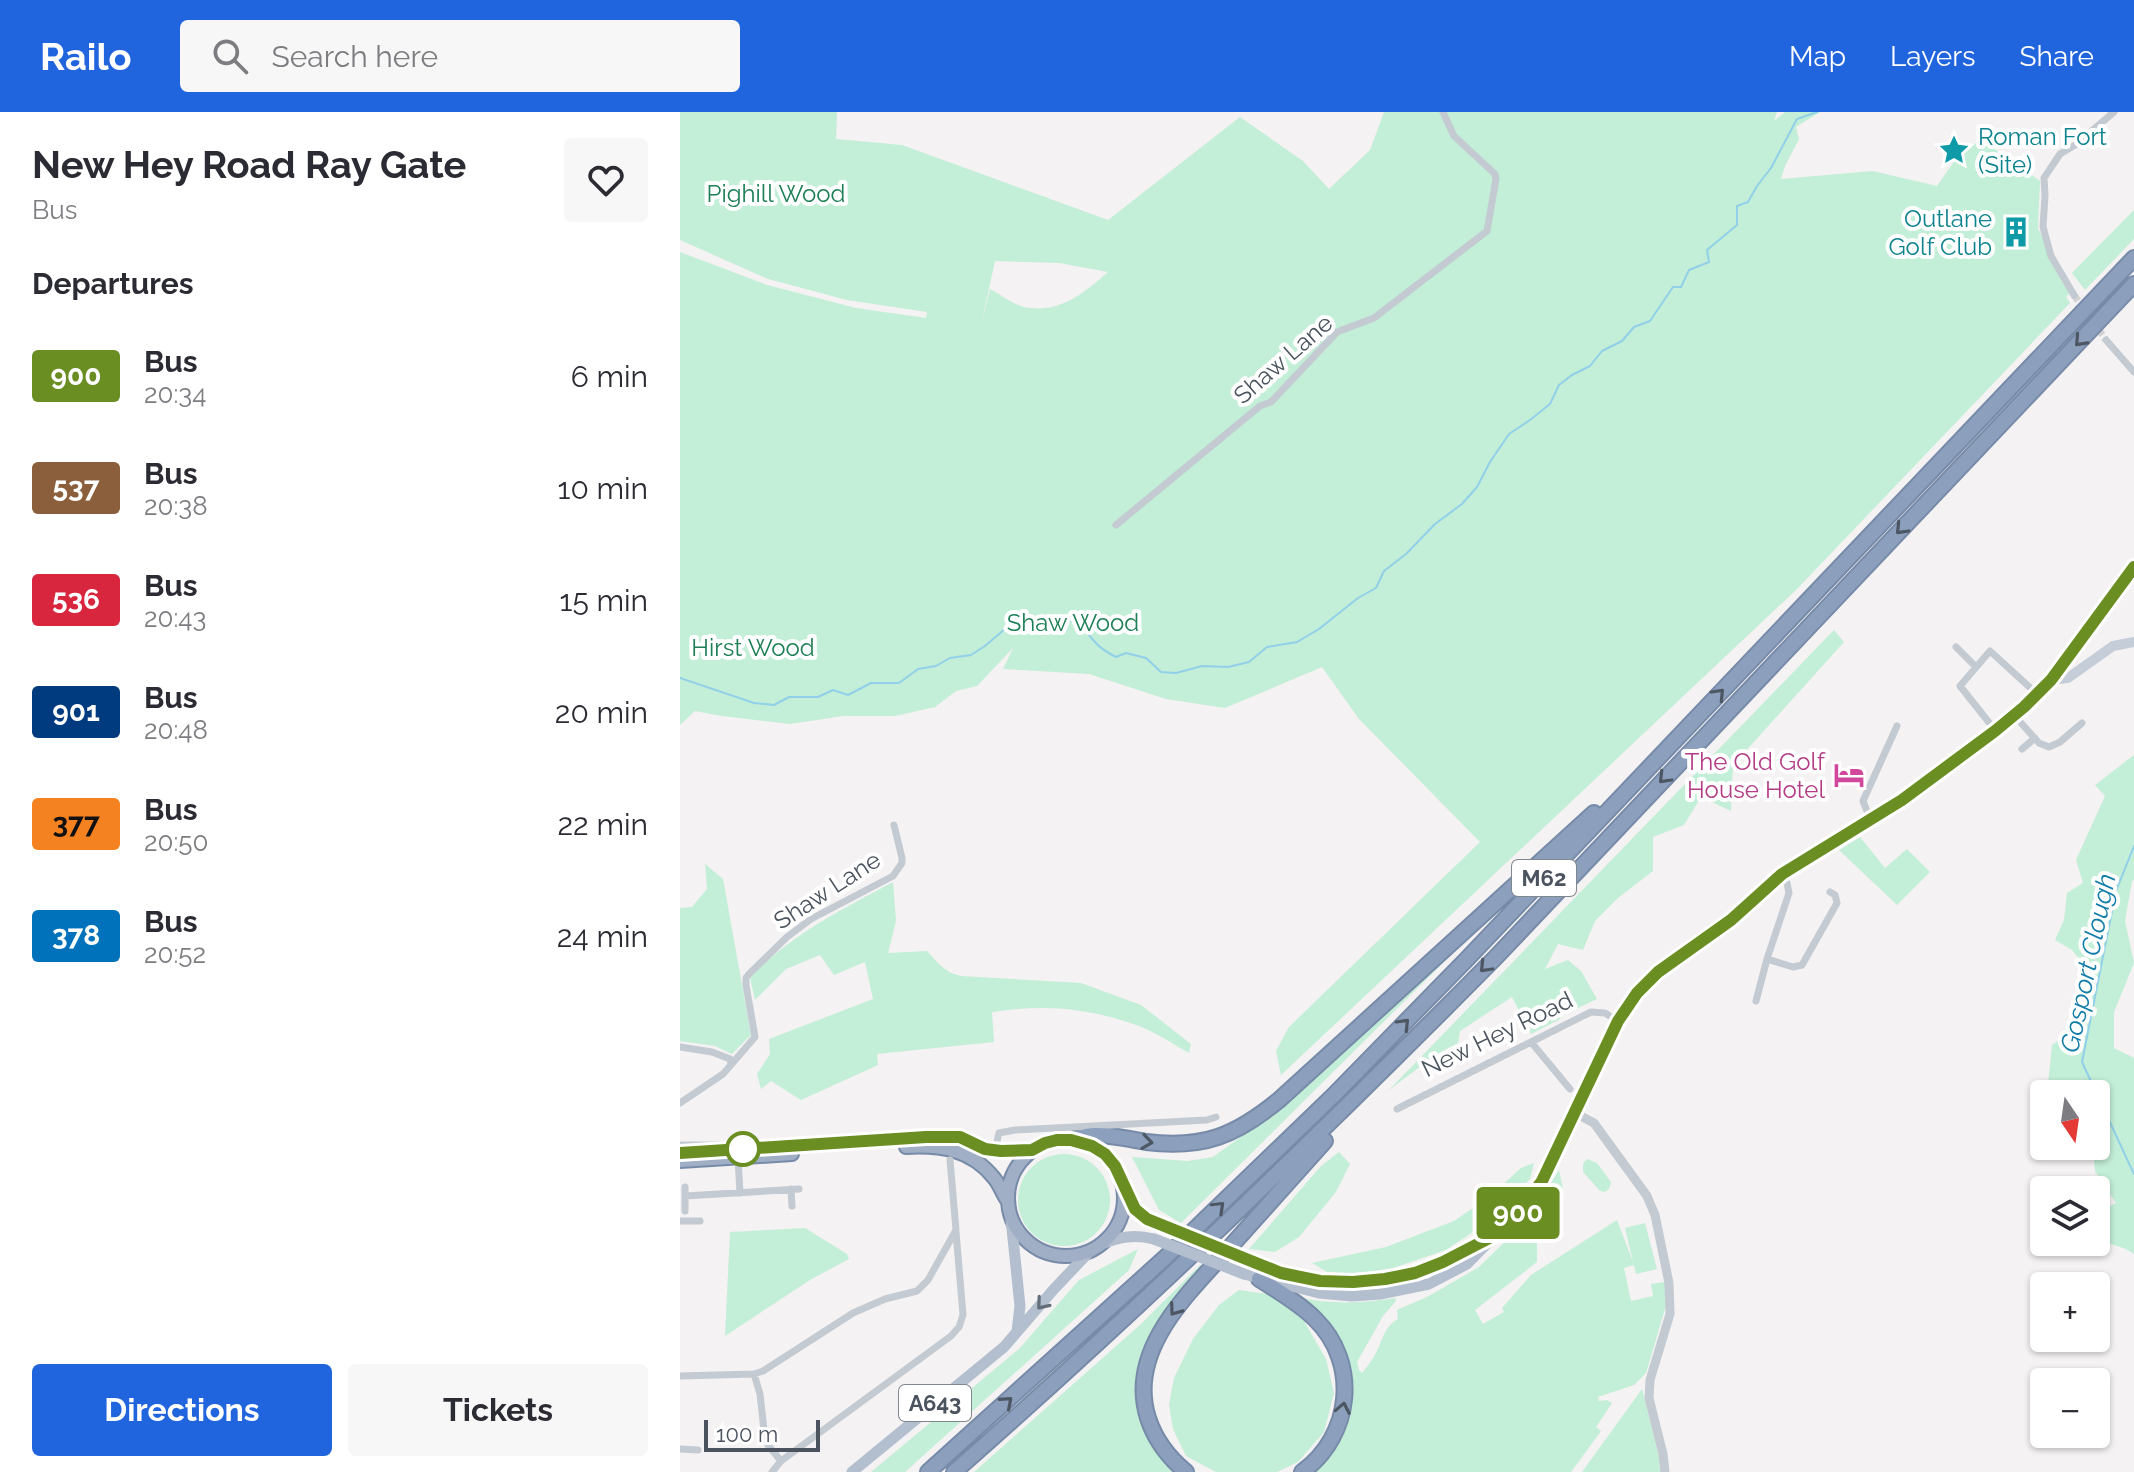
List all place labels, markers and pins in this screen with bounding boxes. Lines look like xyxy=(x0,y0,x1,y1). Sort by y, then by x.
place label: Roman Fort (Site) xyxy=(1978,122,2107,179)
place icon: Roman Fort (Site) xyxy=(1937,133,1971,167)
place label: Outlane Golf Club xyxy=(1888,204,1992,261)
building icon: Outlane Golf Club xyxy=(1999,215,2033,249)
place label: The Old Golf House Hotel xyxy=(1685,747,1826,804)
hotel icon: The Old Golf House Hotel xyxy=(1832,758,1866,792)
unlabelled marker xyxy=(726,1132,760,1166)

